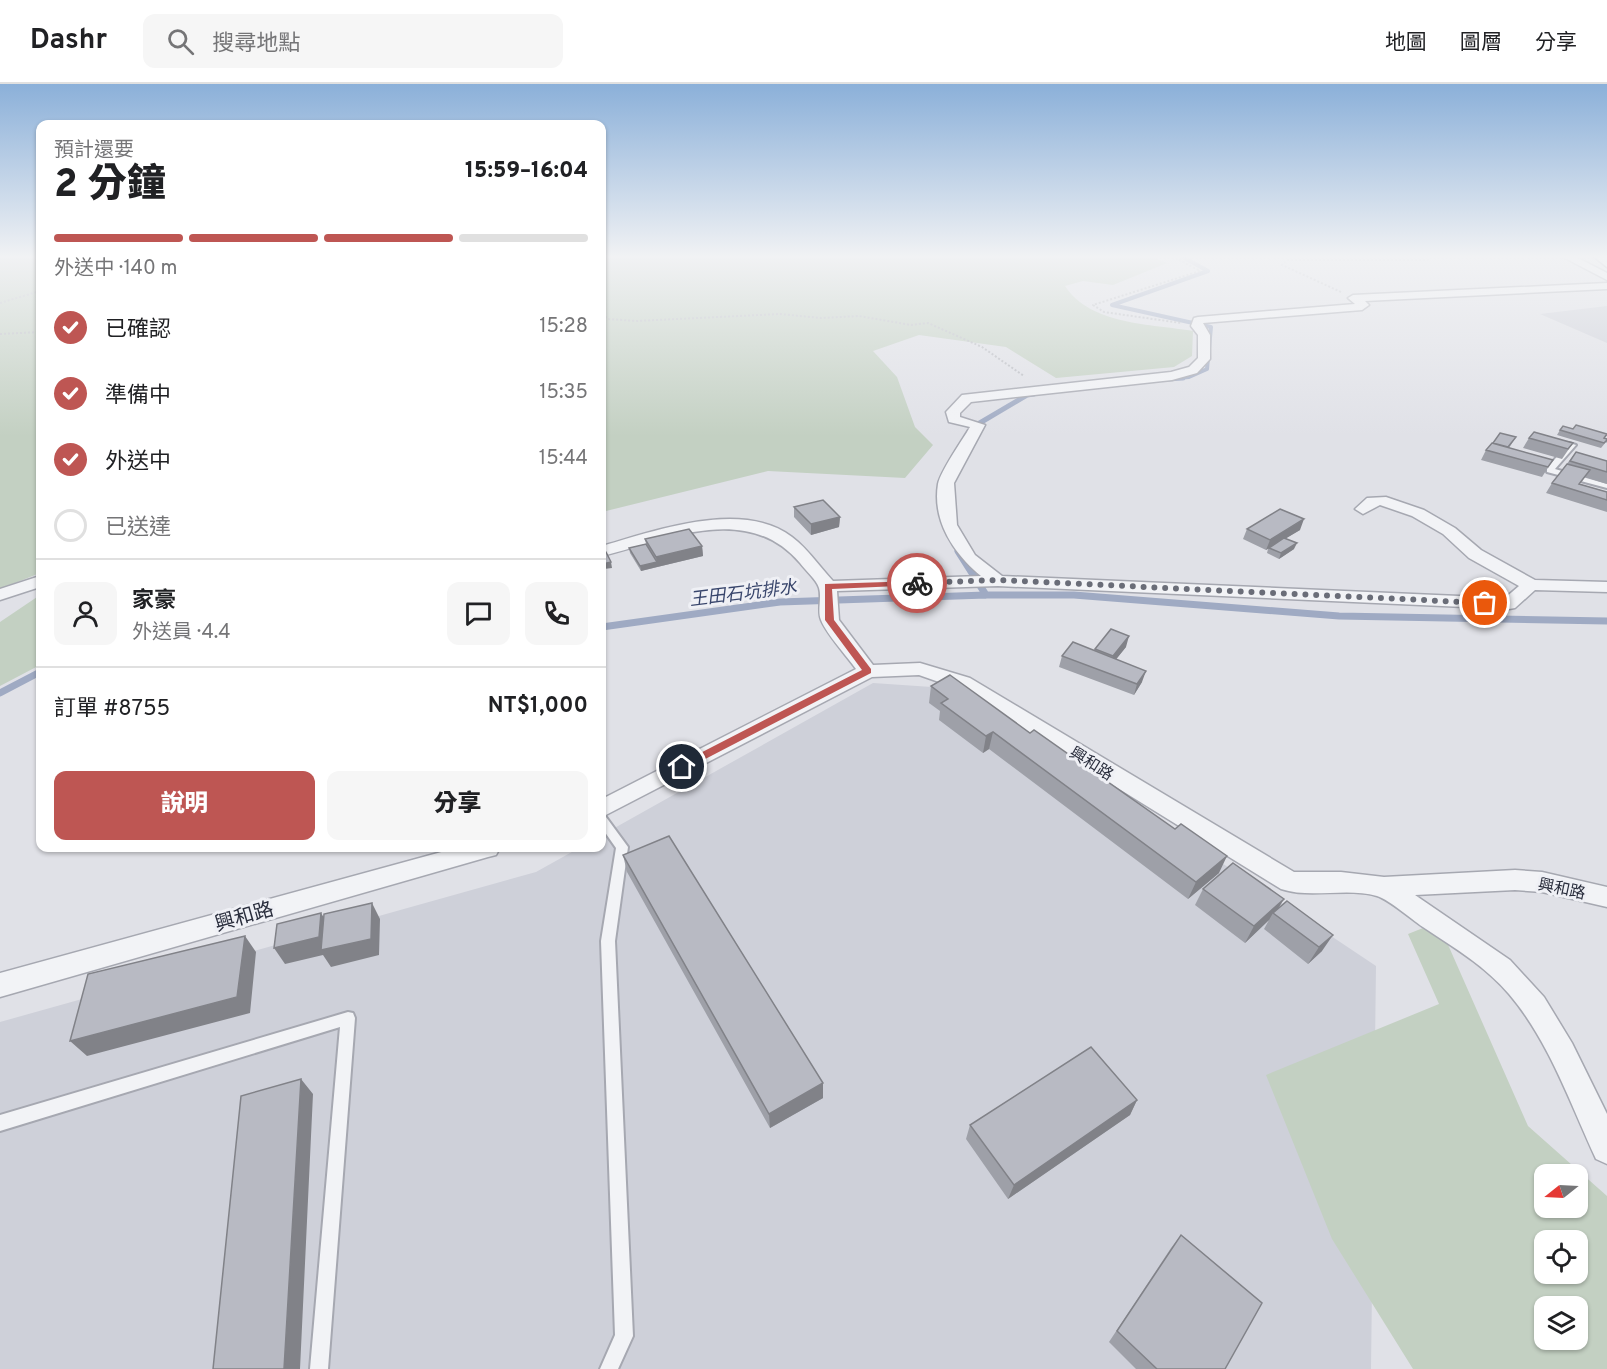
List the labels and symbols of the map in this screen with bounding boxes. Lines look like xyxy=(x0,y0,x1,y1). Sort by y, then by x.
courier xyxy=(887,553,947,613)
water label: 王田石坑排水 xyxy=(688,576,799,612)
pin xyxy=(1459,577,1510,628)
pin xyxy=(656,741,707,792)
street label: 興和路 xyxy=(1065,743,1117,786)
street label: 興和路 xyxy=(1536,875,1587,905)
street label: 興和路 xyxy=(212,897,277,939)
north arrow xyxy=(1534,1164,1588,1218)

